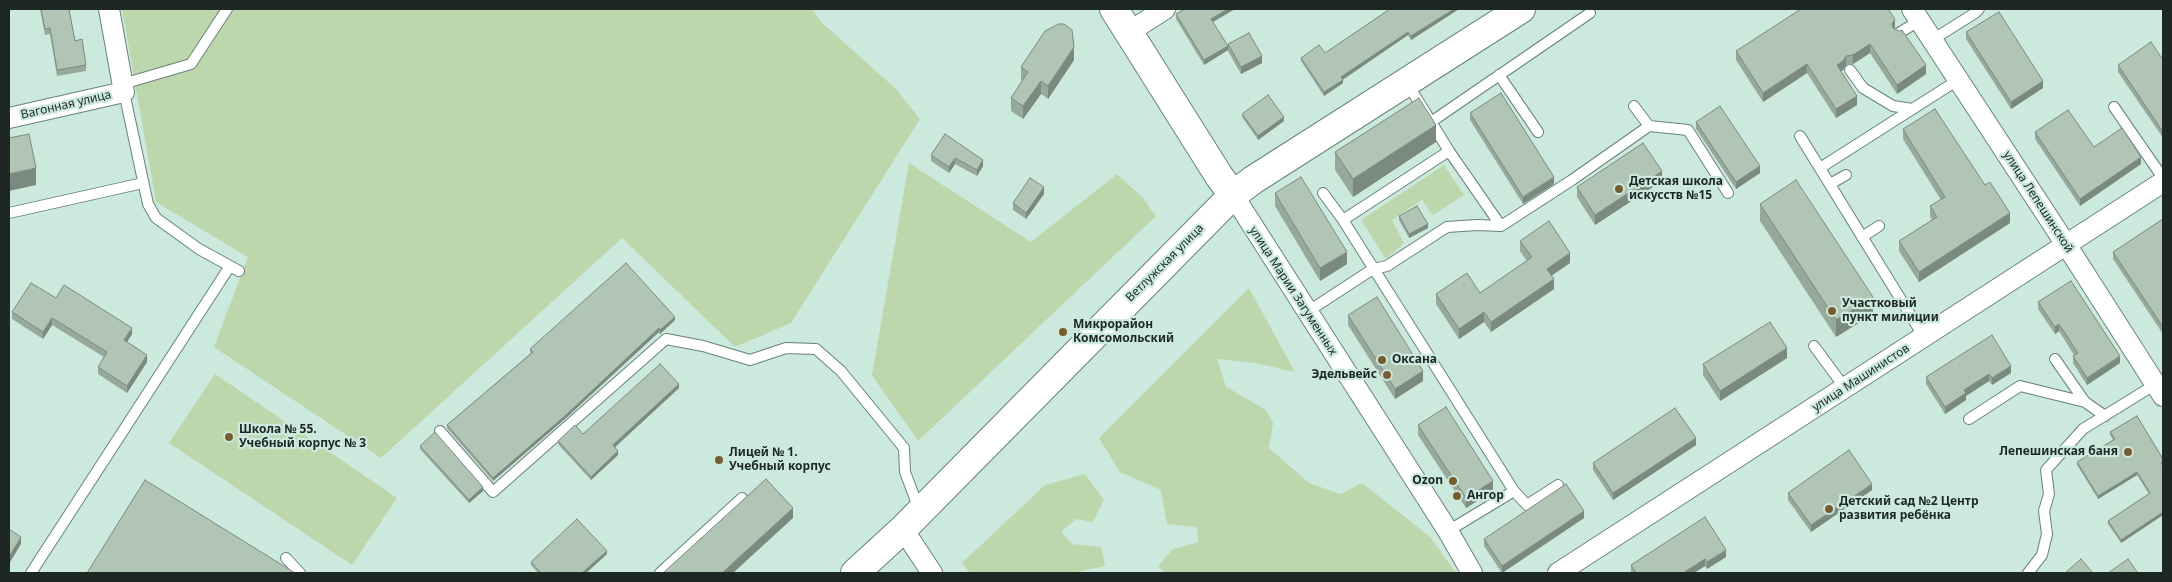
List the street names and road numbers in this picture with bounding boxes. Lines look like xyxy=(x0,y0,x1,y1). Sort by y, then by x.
street label: Вагонная улица xyxy=(19,88,113,122)
street label: улица Лепешинской xyxy=(2000,149,2076,255)
street label: Ветлужская улица xyxy=(1123,221,1207,305)
street label: улица Марии Загуменных xyxy=(1246,224,1340,358)
street label: улица Машинистов xyxy=(1810,341,1912,415)

